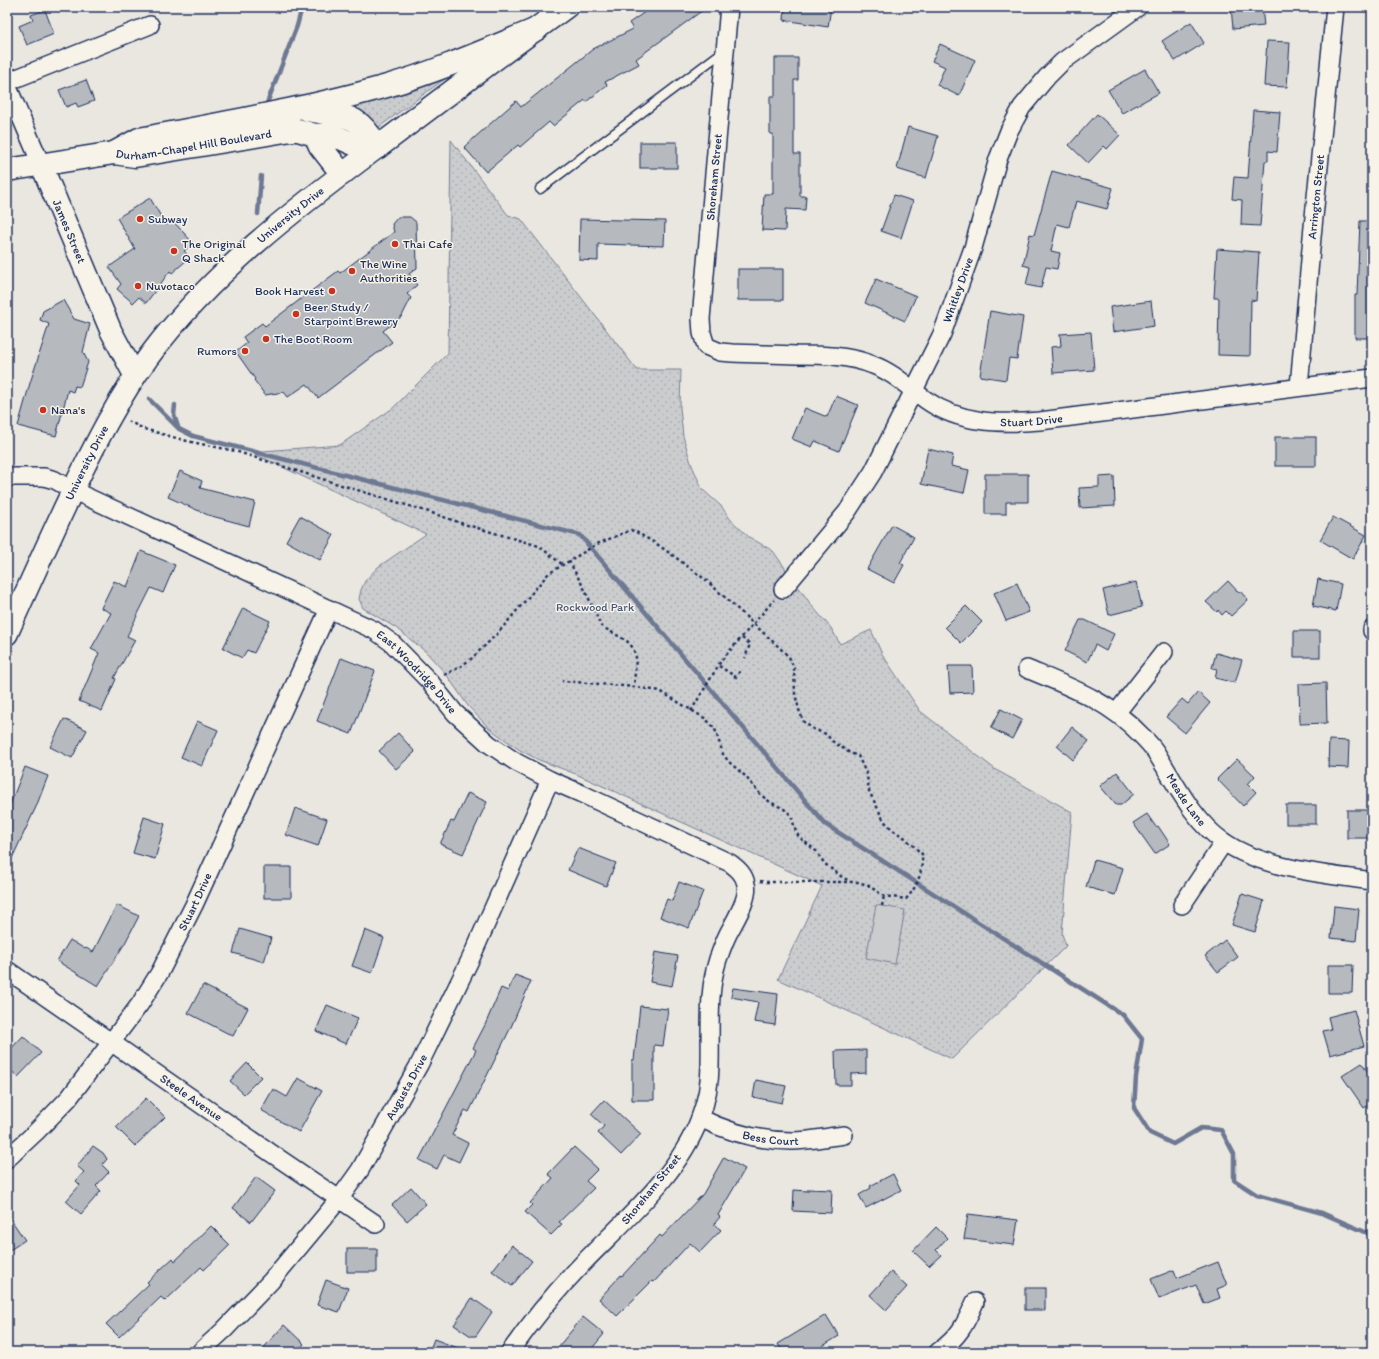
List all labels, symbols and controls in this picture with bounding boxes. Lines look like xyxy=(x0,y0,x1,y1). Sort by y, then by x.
street label: Durham-Chapel Hill Boulevard xyxy=(115,126,273,163)
street label: Shoreham Street xyxy=(703,133,725,221)
street label: Arrington Street xyxy=(1305,153,1327,240)
street label: University Drive xyxy=(254,183,327,246)
street label: James Street xyxy=(50,197,89,266)
place label: Subway xyxy=(148,212,188,226)
marker: Subway xyxy=(135,214,145,224)
place label: The Original Q Shack xyxy=(182,237,246,265)
place label: Thai Cafe xyxy=(403,237,453,251)
marker: Thai Cafe xyxy=(390,239,400,249)
marker: The Original Q Shack xyxy=(169,246,179,256)
street label: Whitley Drive xyxy=(940,255,976,325)
place label: The Wine Authorities xyxy=(360,257,417,285)
marker: The Wine Authorities xyxy=(347,266,357,276)
place label: Nuvotaco xyxy=(146,279,195,293)
marker: Nuvotaco xyxy=(133,281,143,291)
place label: Book Harvest xyxy=(255,284,325,298)
marker: Book Harvest xyxy=(327,286,337,296)
place label: Beer Study / Starpoint Brewery xyxy=(304,300,398,328)
marker: Beer Study / Starpoint Brewery xyxy=(291,309,301,319)
place label: The Boot Room xyxy=(274,332,352,346)
marker: The Boot Room xyxy=(261,334,271,344)
place label: Rumors xyxy=(197,344,237,358)
marker: Rumors xyxy=(240,346,250,356)
place label: Nana's xyxy=(51,403,86,417)
marker: Nana's xyxy=(38,405,48,415)
street label: Stuart Drive xyxy=(1000,411,1064,429)
street label: University Drive xyxy=(62,422,112,502)
park label: Rockwood Park xyxy=(556,600,635,614)
street label: East Woodridge Drive xyxy=(374,627,460,717)
street label: Meade Lane xyxy=(1163,771,1209,829)
street label: Stuart Drive xyxy=(175,870,215,933)
street label: Augusta Drive xyxy=(383,1052,430,1122)
street label: Steele Avenue xyxy=(157,1071,225,1124)
street label: Bess Court xyxy=(741,1127,799,1148)
street label: Shoreham Street xyxy=(618,1150,684,1227)

